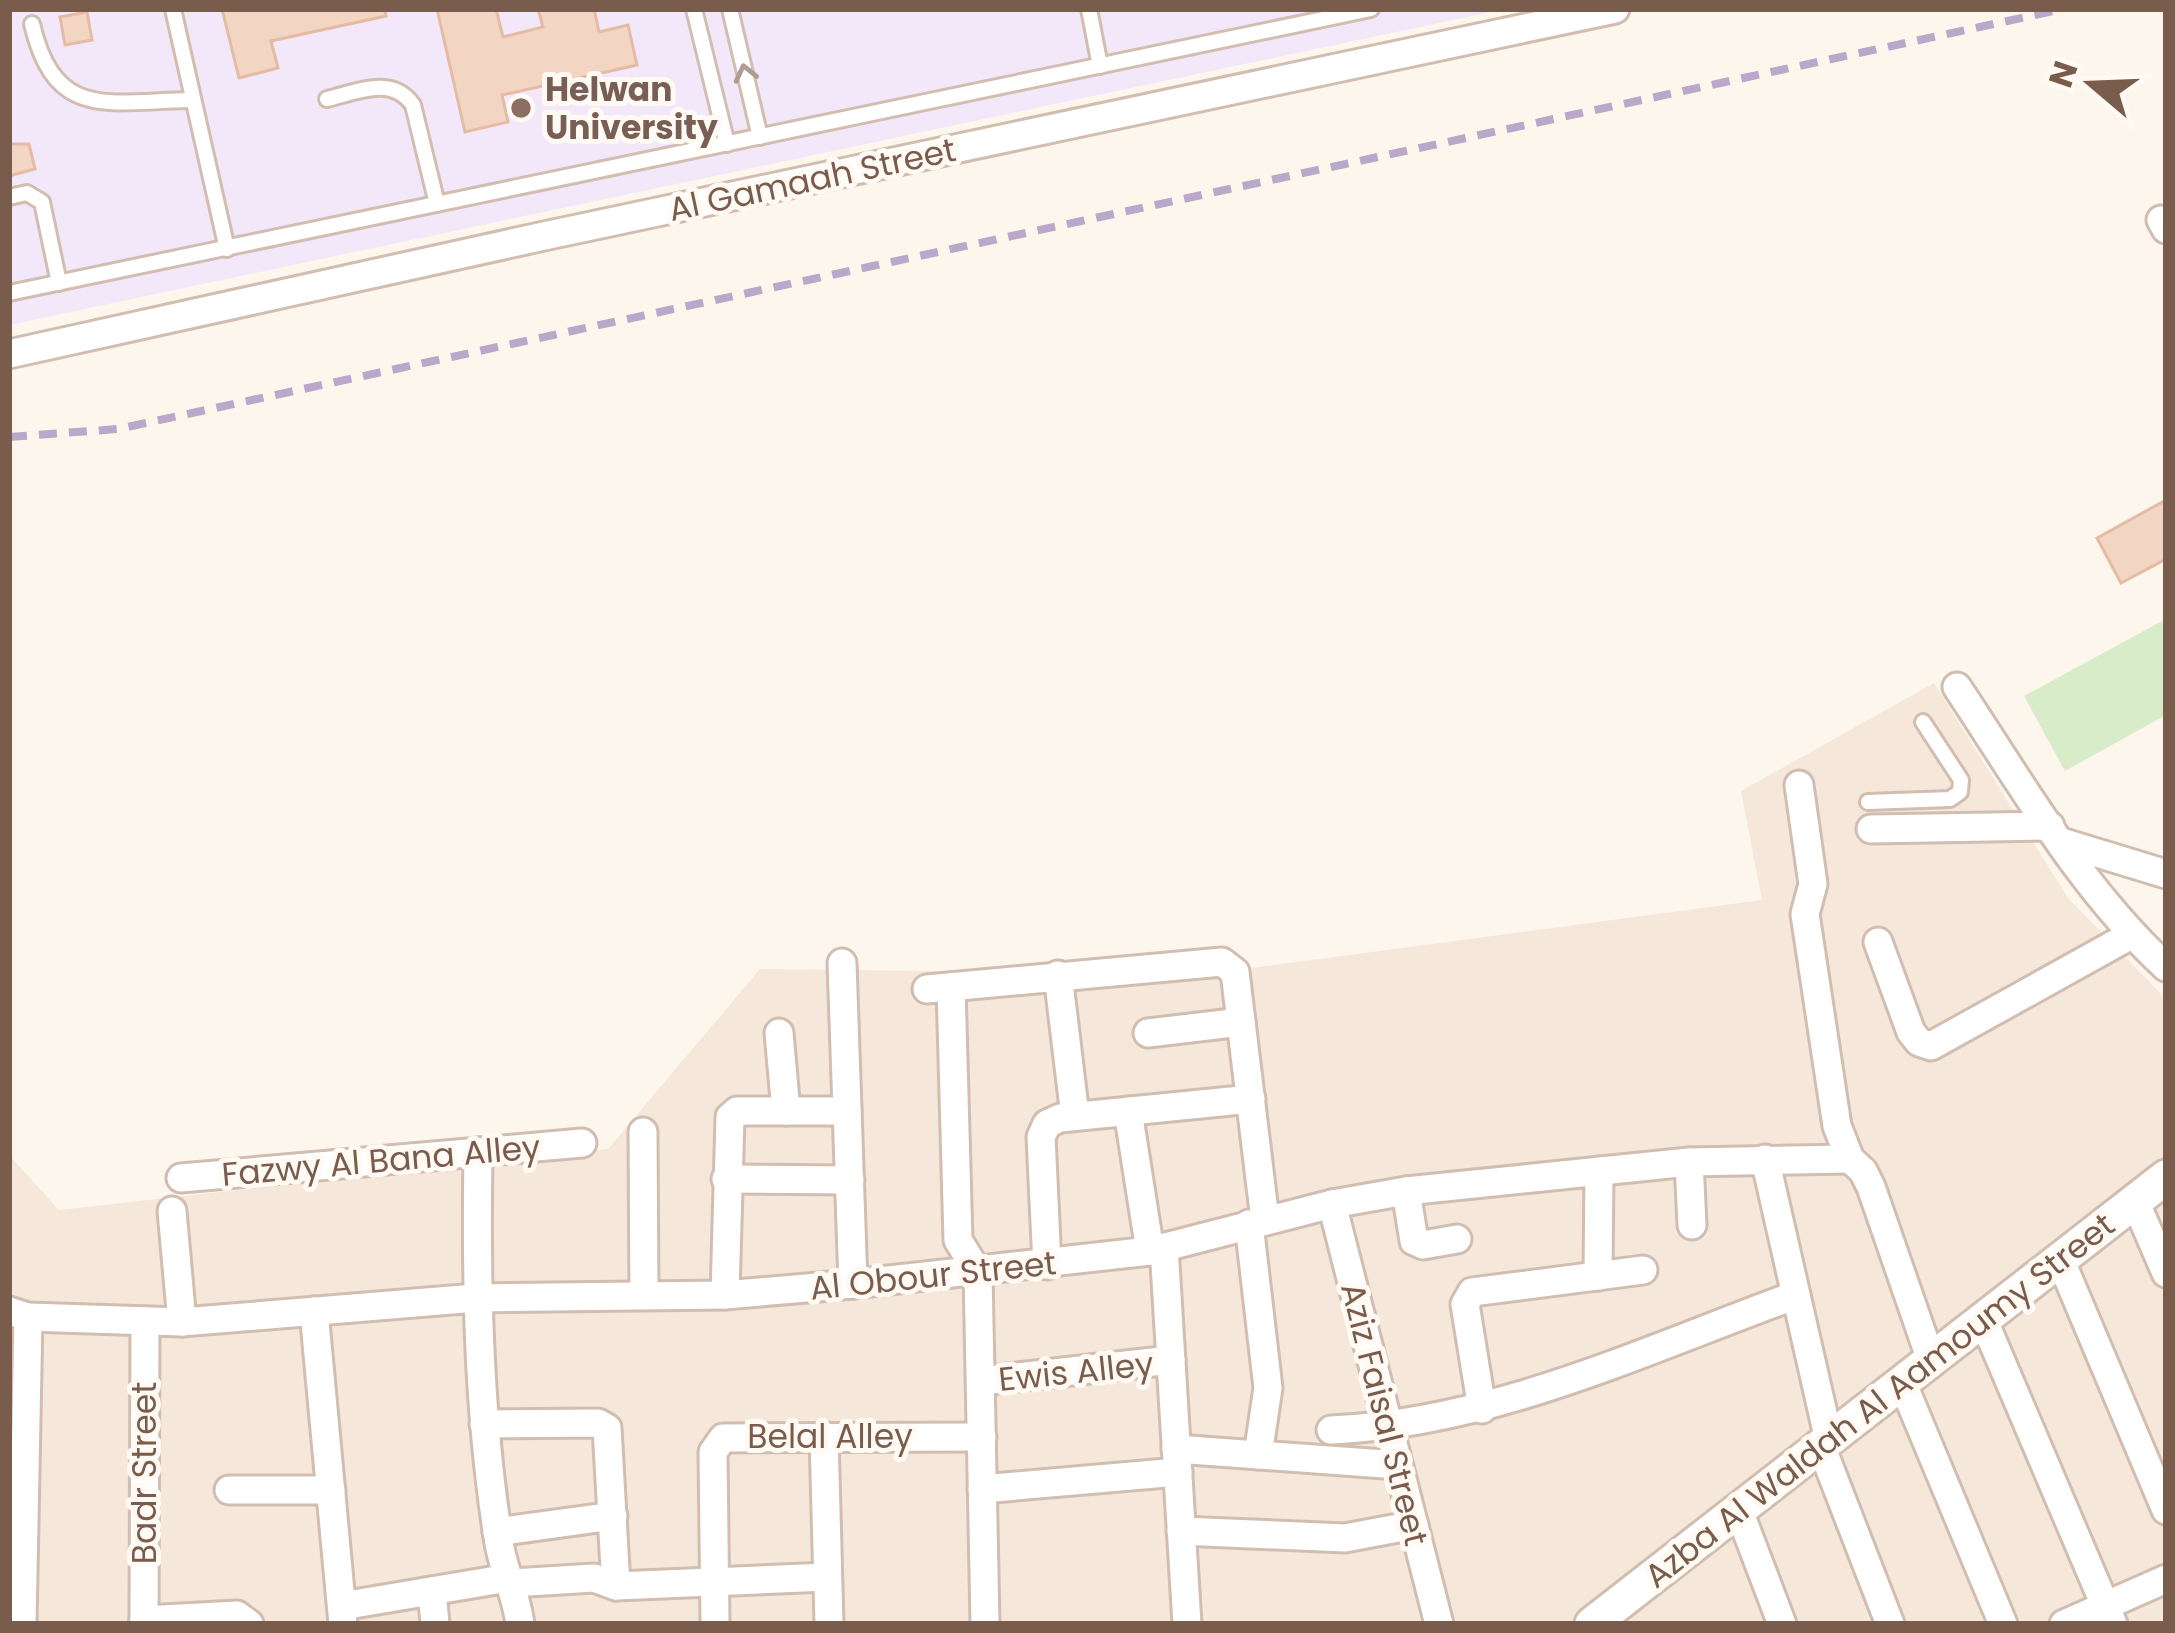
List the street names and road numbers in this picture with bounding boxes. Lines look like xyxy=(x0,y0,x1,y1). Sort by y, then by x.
street label: Al Gamaah Street xyxy=(664,126,960,233)
street label: Fazwy Al Bana Alley xyxy=(220,1123,543,1198)
street label: Azba Al Waldah Al Aamoumy Street xyxy=(1634,1202,2124,1599)
street label: Al Obour Street xyxy=(808,1239,1059,1312)
street label: Aziz Faisal Street xyxy=(1329,1278,1440,1550)
street label: Ewis Alley xyxy=(996,1340,1156,1403)
street label: Badr Street xyxy=(121,1382,168,1564)
street label: Belal Alley xyxy=(747,1413,913,1460)

